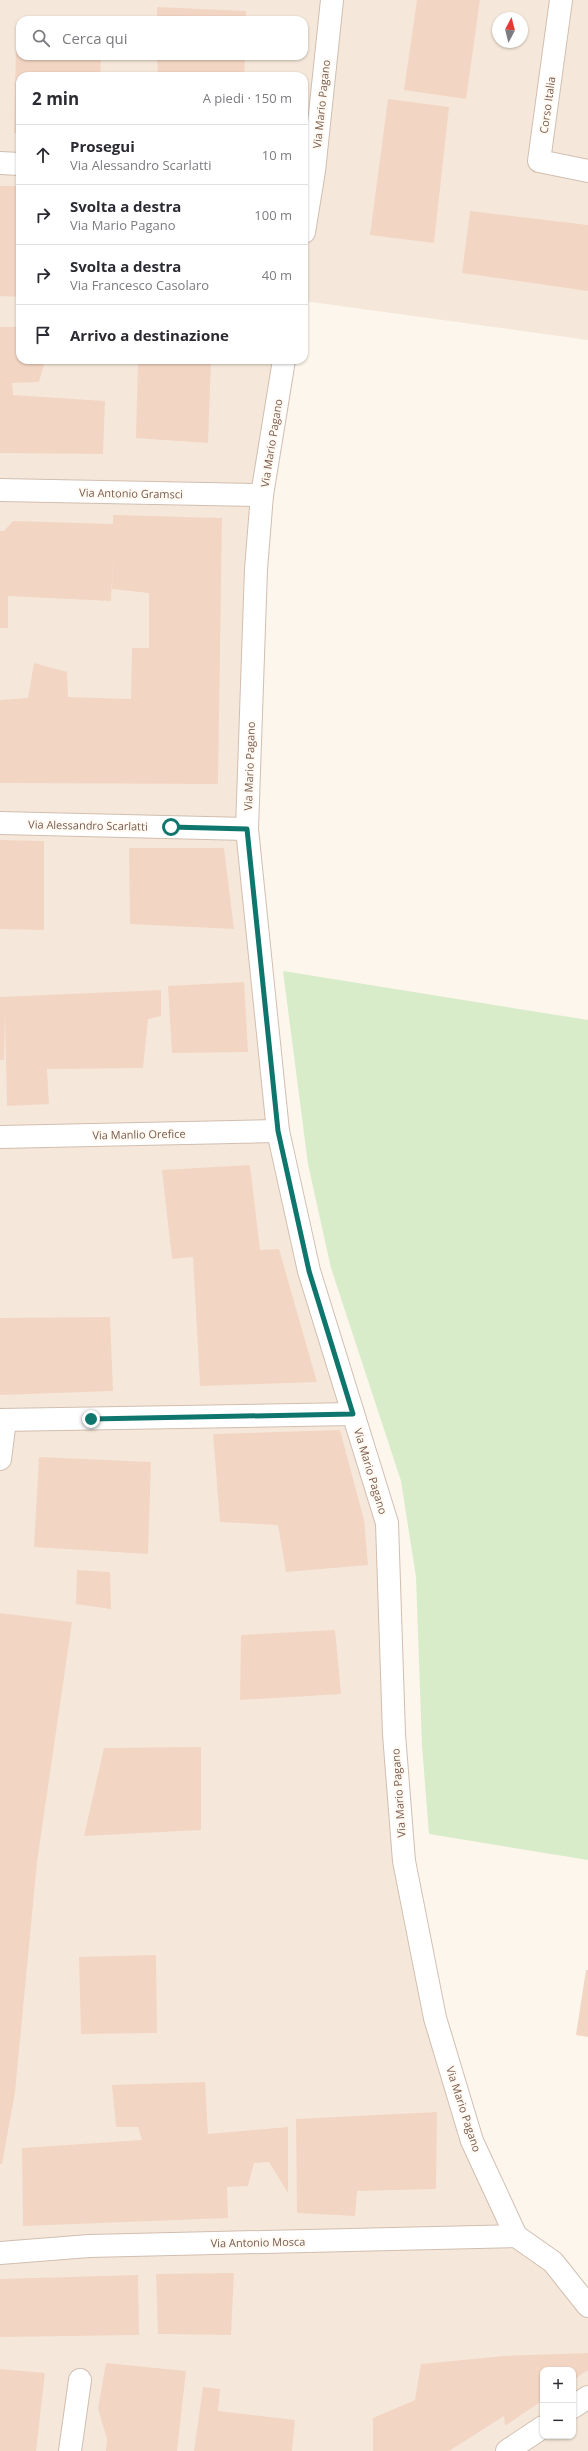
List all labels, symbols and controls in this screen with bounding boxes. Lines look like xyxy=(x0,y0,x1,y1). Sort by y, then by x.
north arrow xyxy=(492,12,528,48)
search box xyxy=(16,16,308,60)
icon: search xyxy=(30,27,52,49)
text: Cerca qui xyxy=(62,28,128,48)
street label: Via Mario Pagano xyxy=(309,58,333,149)
street label: Corso Italia xyxy=(536,75,558,135)
text: 2 min xyxy=(32,87,79,110)
text: A piedi · 150 m xyxy=(203,89,292,107)
text: Prosegui xyxy=(70,136,135,156)
icon: ahead xyxy=(32,144,54,166)
text: 10 m xyxy=(262,146,292,164)
text: Via Alessandro Scarlatti xyxy=(70,156,211,174)
text: Svolta a destra xyxy=(70,196,181,216)
icon: right xyxy=(32,204,54,226)
text: 100 m xyxy=(254,206,292,224)
text: Via Mario Pagano xyxy=(70,216,175,234)
text: Svolta a destra xyxy=(70,256,181,276)
icon: right xyxy=(32,264,54,286)
text: 40 m xyxy=(262,266,292,284)
text: Via Francesco Casolaro xyxy=(70,276,209,294)
icon: arrive xyxy=(32,324,54,346)
text: Arrivo a destinazione xyxy=(70,325,229,345)
street label: Via Mario Pagano xyxy=(257,397,285,488)
street label: Via Antonio Gramsci xyxy=(79,485,183,501)
street label: Via Mario Pagano xyxy=(240,721,258,811)
street label: Via Alessandro Scarlatti xyxy=(28,816,148,834)
route start xyxy=(162,818,180,836)
street label: Via Manlio Orefice xyxy=(92,1126,186,1142)
route end xyxy=(82,1410,100,1428)
street label: Via Mario Pagano xyxy=(351,1426,391,1516)
street label: Via Mario Pagano xyxy=(387,1748,409,1838)
street label: Via Mario Pagano xyxy=(443,2064,485,2154)
street label: Via Antonio Mosca xyxy=(211,2234,305,2250)
map controls xyxy=(540,2367,576,2439)
button: + xyxy=(540,2367,576,2403)
button: − xyxy=(540,2403,576,2439)

